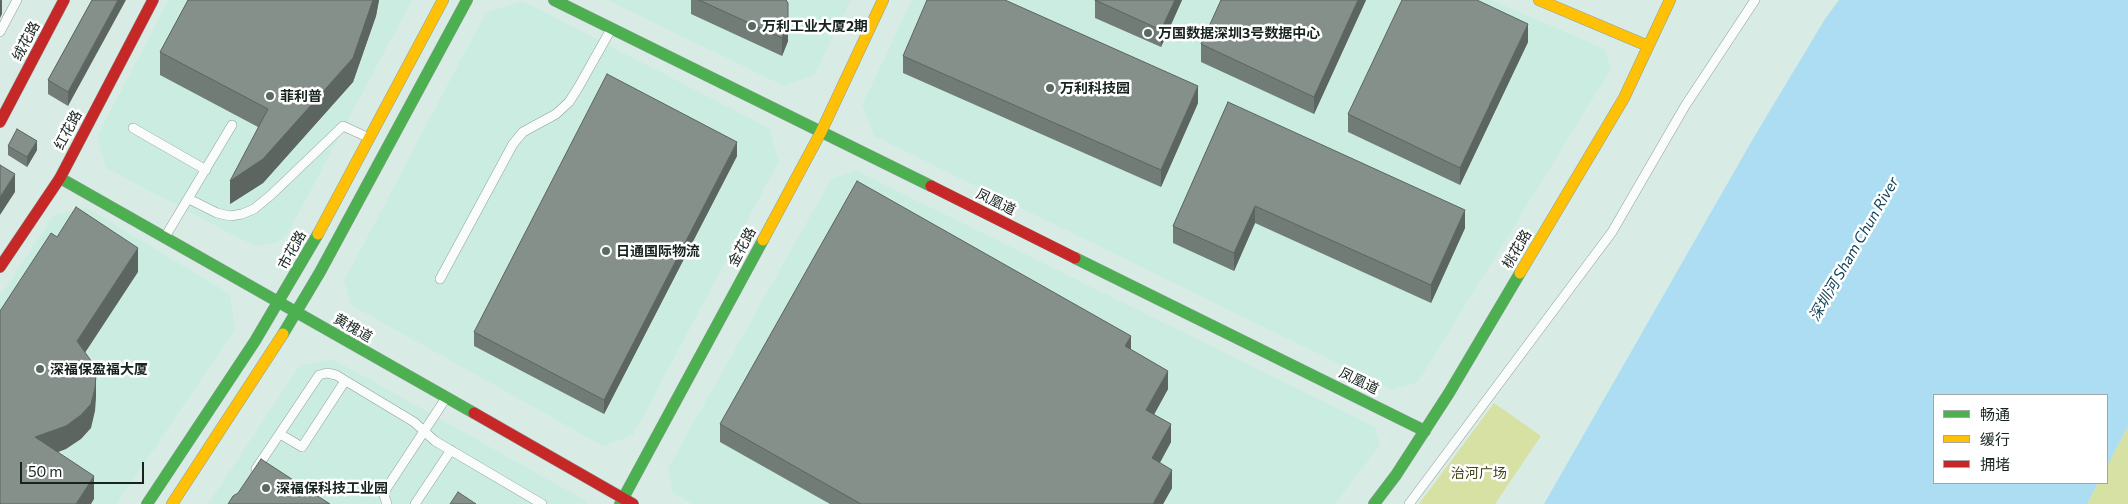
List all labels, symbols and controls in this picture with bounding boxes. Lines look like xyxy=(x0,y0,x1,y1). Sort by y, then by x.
place label: 万利工业大厦2期 xyxy=(762,18,868,34)
street label: 绒花路 xyxy=(9,19,43,63)
marker: 万利工业大厦2期 xyxy=(746,20,758,32)
place label: 万国数据深圳3号数据中心 xyxy=(1158,25,1320,41)
marker: 万国数据深圳3号数据中心 xyxy=(1142,27,1154,39)
place label: 万利科技园 xyxy=(1060,80,1130,96)
marker: 万利科技园 xyxy=(1044,82,1056,94)
place label: 菲利普 xyxy=(280,88,322,104)
marker: 菲利普 xyxy=(264,90,276,102)
street label: 红花路 xyxy=(51,108,85,152)
water label: 深圳河 Sham Chun River xyxy=(1805,174,1903,324)
street label: 凤凰道 xyxy=(973,185,1019,219)
street label: 金花路 xyxy=(725,225,759,269)
street label: 桃花路 xyxy=(1499,227,1535,271)
street label: 市花路 xyxy=(274,228,310,272)
place label: 日通国际物流 xyxy=(616,243,700,259)
marker: 日通国际物流 xyxy=(600,245,612,257)
street label: 黄槐道 xyxy=(331,310,375,346)
place label: 深福保盈福大厦 xyxy=(50,361,148,377)
marker: 深福保盈福大厦 xyxy=(34,363,46,375)
street label: 凤凰道 xyxy=(1336,364,1382,398)
legend xyxy=(1933,394,2108,484)
text: 畅通 xyxy=(1980,405,2010,423)
text: 缓行 xyxy=(1980,430,2010,448)
scale bar xyxy=(22,452,146,484)
text: 拥堵 xyxy=(1980,455,2010,473)
text: 50 m xyxy=(28,462,62,480)
park label: 治河广场 xyxy=(1451,465,1507,481)
place label: 深福保科技工业园 xyxy=(276,480,388,496)
marker: 深福保科技工业园 xyxy=(260,482,272,494)

